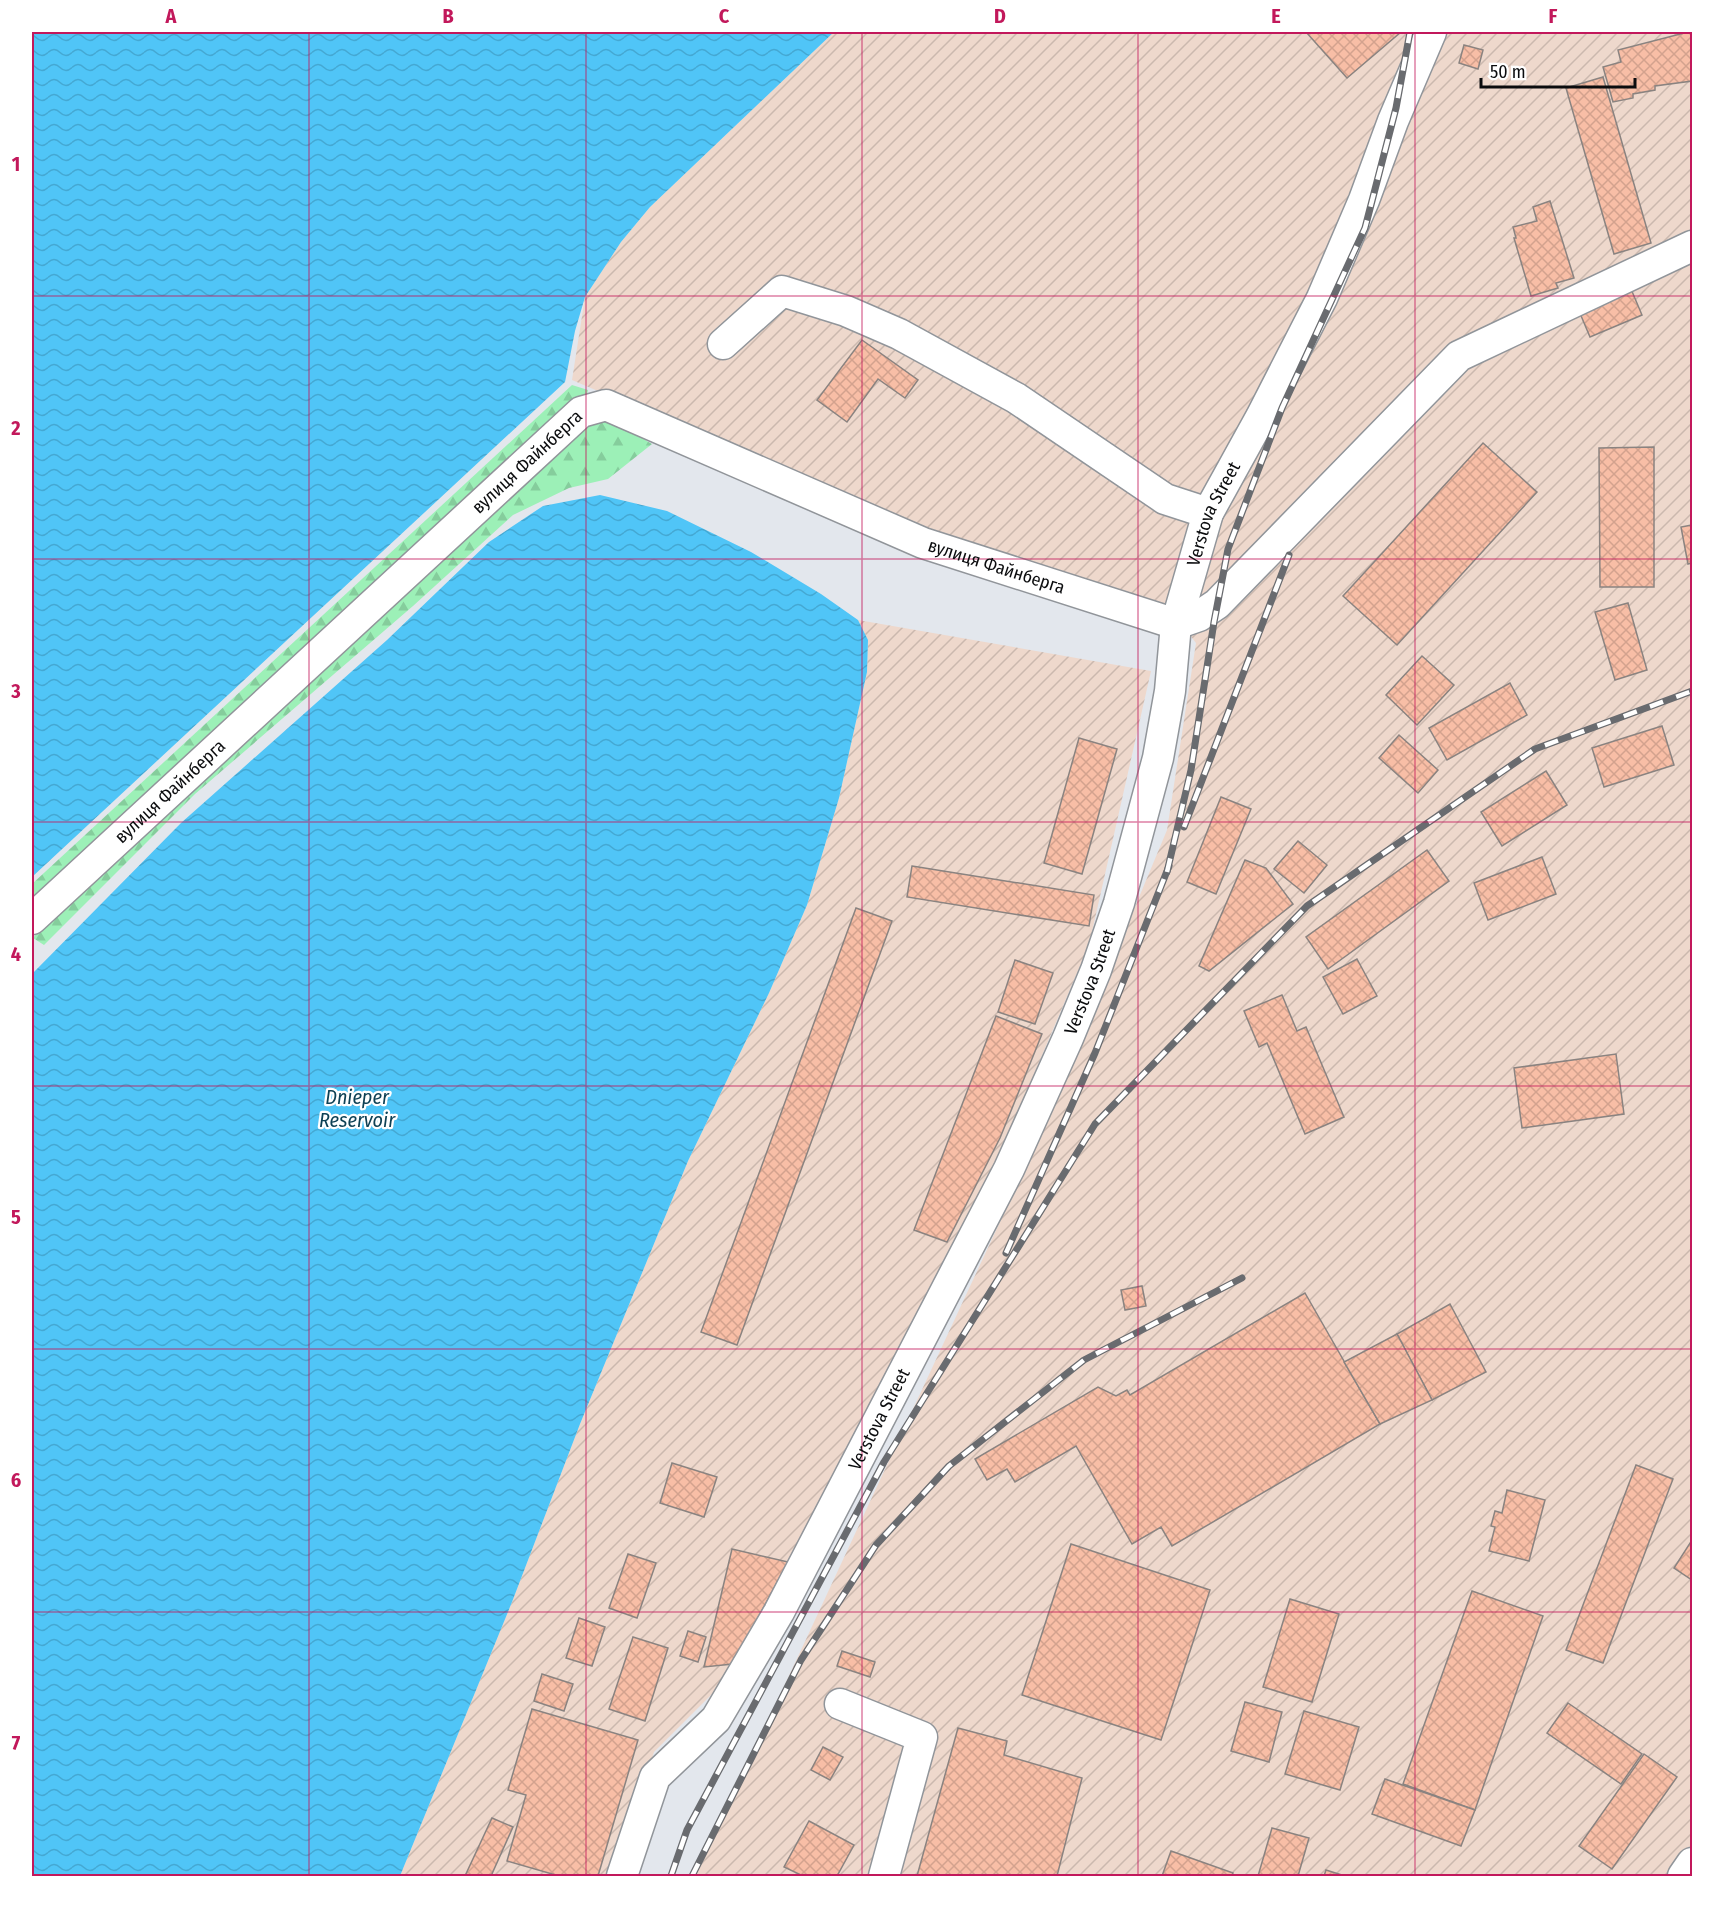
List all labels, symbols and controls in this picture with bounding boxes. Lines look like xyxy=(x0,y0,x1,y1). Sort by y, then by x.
text: A xyxy=(165,4,178,28)
text: B xyxy=(442,4,454,28)
text: C xyxy=(719,4,730,28)
text: D xyxy=(994,4,1006,28)
text: E xyxy=(1271,4,1281,28)
text: F xyxy=(1549,4,1558,28)
scale bar xyxy=(1481,51,1636,89)
text: 50 m xyxy=(1490,61,1526,83)
text: 1 xyxy=(12,152,20,176)
street label: вулиця Файнберга xyxy=(467,405,587,518)
text: 2 xyxy=(10,416,21,440)
street label: Verstova Street xyxy=(1182,458,1245,569)
street label: вулиця Файнберга xyxy=(925,534,1068,599)
text: 3 xyxy=(10,679,21,703)
street label: вулиця Файнберга xyxy=(110,735,230,848)
street label: Verstova Street xyxy=(1060,926,1120,1038)
text: 4 xyxy=(11,942,21,966)
water label: Dnieper Reservoir xyxy=(319,1085,396,1132)
text: 5 xyxy=(11,1205,21,1229)
street label: Verstova Street xyxy=(844,1364,915,1474)
text: 6 xyxy=(11,1468,21,1492)
text: 7 xyxy=(12,1731,21,1755)

